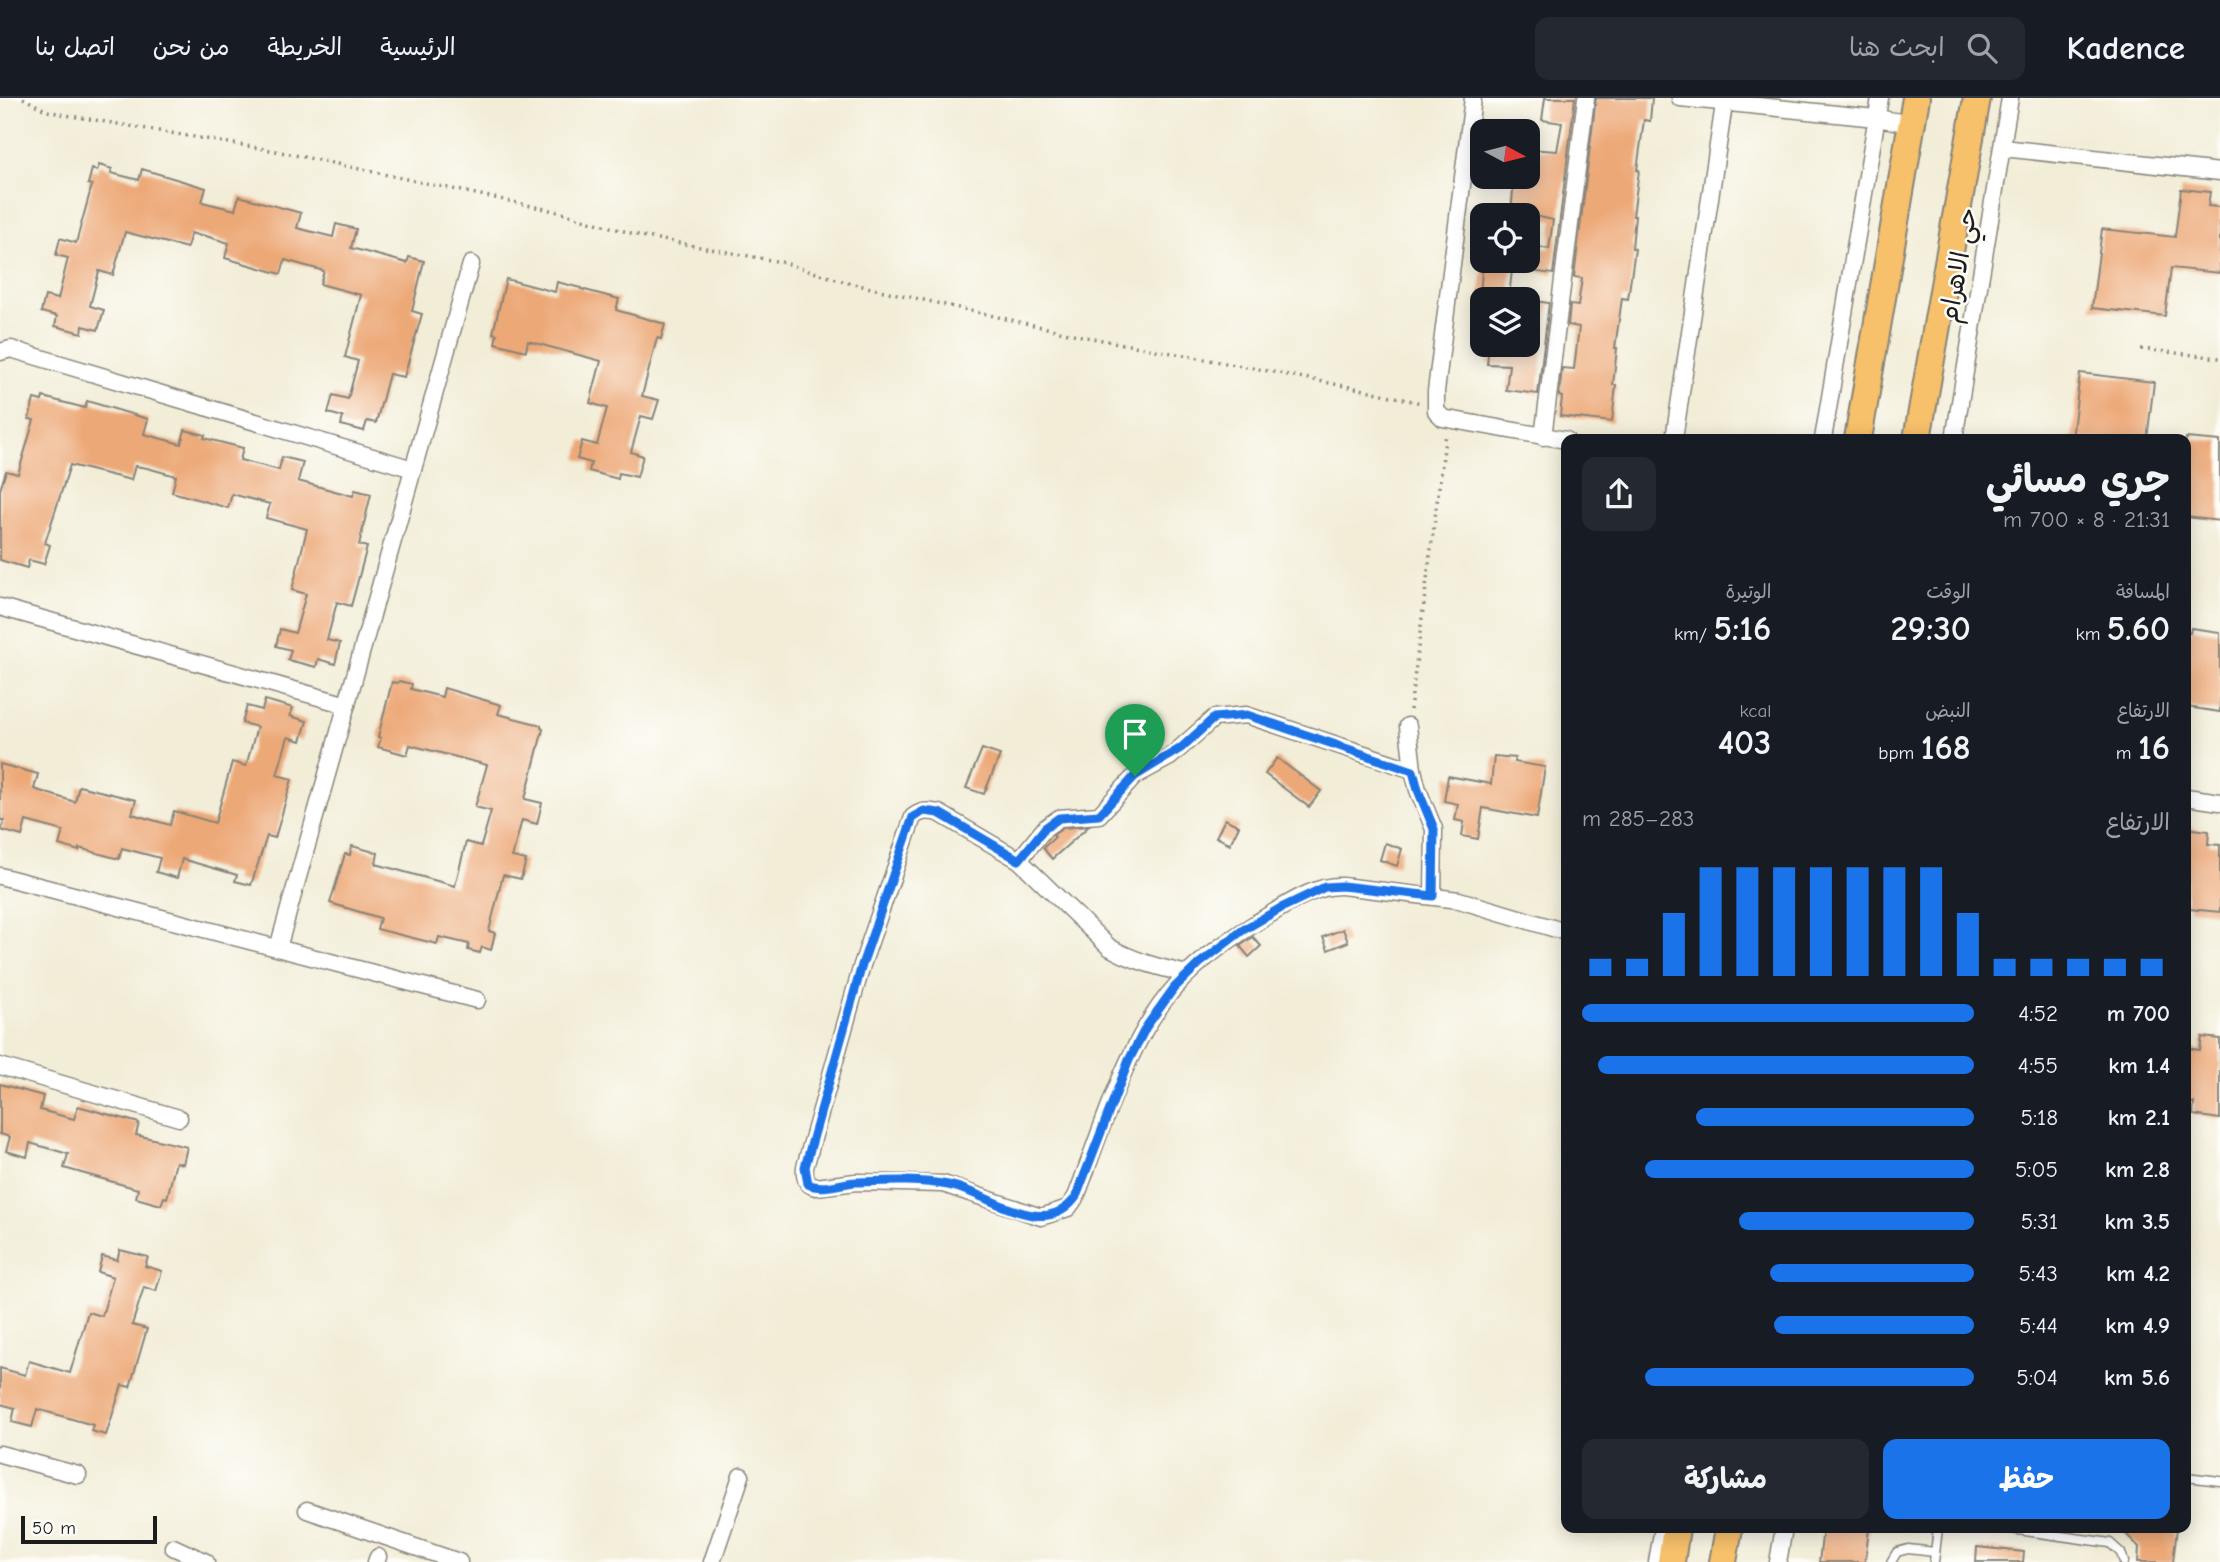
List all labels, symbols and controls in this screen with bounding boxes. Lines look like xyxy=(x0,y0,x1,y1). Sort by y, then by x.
search box xyxy=(1535,17,2025,80)
icon: search xyxy=(1963,29,2001,67)
text: Kadence xyxy=(2067,29,2185,67)
text: اتصل بنا xyxy=(35,33,115,61)
text: من نحن xyxy=(153,33,229,61)
text: الخريطة xyxy=(267,33,342,61)
text: الرئيسية xyxy=(380,33,456,61)
text: ابحث هنا xyxy=(1849,33,1945,63)
north arrow xyxy=(1470,119,1540,189)
map controls xyxy=(1470,119,1540,357)
button: locate xyxy=(1470,203,1540,273)
street label: حي الاهرام xyxy=(1934,205,1991,326)
button: layers xyxy=(1470,287,1540,357)
button: share xyxy=(1582,457,1656,531)
text: جري مسائي xyxy=(1986,458,2170,502)
text: 21:31 · 8 × 700 m xyxy=(2003,506,2170,533)
text: الوتيرة xyxy=(1725,581,1771,603)
text: الوقت xyxy=(1926,581,1971,603)
text: المسافة xyxy=(2116,581,2170,603)
text: 5:16 xyxy=(1713,608,1771,649)
text: 29:30 xyxy=(1890,608,1971,649)
text: 5.60 xyxy=(2107,608,2170,649)
text: /km xyxy=(1674,623,1713,645)
text: km xyxy=(2075,623,2107,645)
text: kcal xyxy=(1739,700,1771,722)
text: النبض xyxy=(1925,700,1971,722)
text: الارتفاع xyxy=(2117,700,2170,722)
pin xyxy=(1105,704,1165,776)
icon: arrive xyxy=(1116,715,1154,753)
text: 403 xyxy=(1718,722,1771,763)
text: 168 xyxy=(1921,727,1971,768)
text: 16 xyxy=(2138,727,2170,768)
text: bpm xyxy=(1878,742,1921,764)
text: m xyxy=(2116,742,2138,764)
text: 283–285 m xyxy=(1582,805,1694,832)
text: الارتفاع xyxy=(2106,809,2170,836)
text: 4:52 xyxy=(2018,1000,2058,1027)
text: 700 m xyxy=(2107,1000,2170,1027)
text: 4:55 xyxy=(2018,1052,2058,1079)
text: 1.4 km xyxy=(2108,1052,2170,1079)
text: 5:18 xyxy=(2020,1104,2058,1131)
text: 2.1 km xyxy=(2108,1104,2170,1131)
text: 5:05 xyxy=(2015,1156,2058,1183)
text: 2.8 km xyxy=(2105,1156,2170,1183)
text: 5:31 xyxy=(2021,1208,2058,1235)
text: 3.5 km xyxy=(2105,1208,2170,1235)
text: 5:43 xyxy=(2019,1260,2058,1287)
text: 4.2 km xyxy=(2106,1260,2170,1287)
text: 5:44 xyxy=(2019,1312,2058,1339)
text: 4.9 km xyxy=(2105,1312,2170,1339)
text: 5:04 xyxy=(2016,1364,2058,1391)
text: 5.6 km xyxy=(2104,1364,2170,1391)
button: مشاركة xyxy=(1582,1439,1869,1519)
button: حفظ xyxy=(1883,1439,2170,1519)
scale bar xyxy=(21,1513,158,1545)
text: 50 m xyxy=(32,1517,76,1539)

